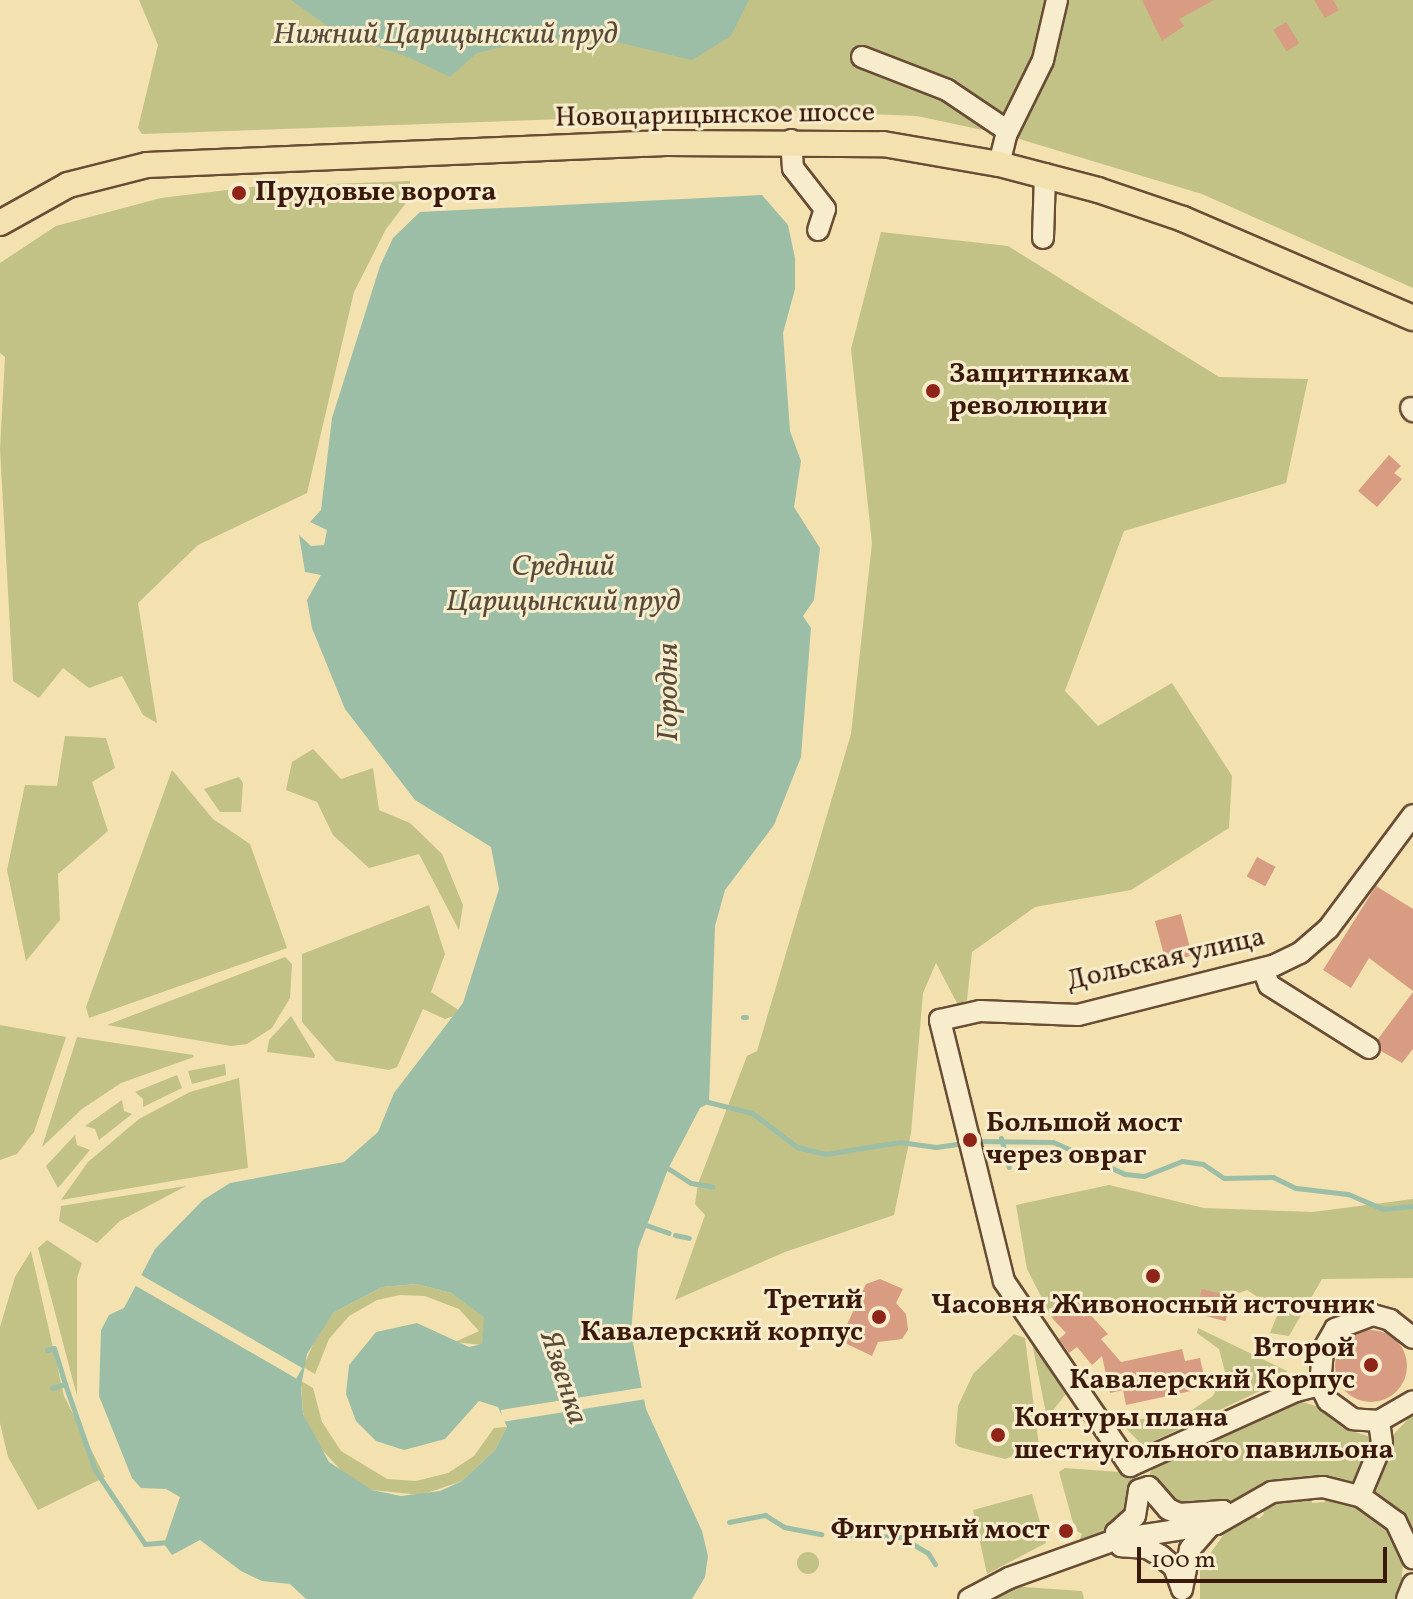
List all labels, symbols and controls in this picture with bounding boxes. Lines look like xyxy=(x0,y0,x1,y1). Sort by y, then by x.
water label: Нижний Царицынский пруд xyxy=(273,17,617,53)
street label: Новоцарицынское шоссе xyxy=(555,96,875,136)
place label: Прудовые ворота xyxy=(255,176,497,210)
marker: Прудовые ворота xyxy=(230,184,248,202)
place label: Защитникам революции xyxy=(949,358,1129,424)
marker: Защитникам революции xyxy=(924,382,942,400)
water label: Средний Царицынский пруд xyxy=(446,549,680,620)
water label: Городня xyxy=(651,643,687,741)
street label: Дольская улица xyxy=(1063,921,1269,999)
place label: Большой мост через овраг xyxy=(986,1107,1182,1173)
marker: Большой мост через овраг xyxy=(961,1131,979,1149)
marker: Часовня Живоносный источник xyxy=(1144,1267,1162,1285)
place label: Третий Кавалерский корпус xyxy=(580,1284,863,1350)
place label: Часовня Живоносный источник xyxy=(931,1289,1375,1323)
marker: Третий Кавалерский корпус xyxy=(870,1308,888,1326)
water label: Язвенка xyxy=(531,1327,595,1429)
place label: Второй Кавалерский Корпус xyxy=(1069,1332,1355,1398)
marker: Второй Кавалерский Корпус xyxy=(1362,1356,1380,1374)
place label: Контуры плана шестиугольного павильона xyxy=(1014,1402,1394,1468)
marker: Контуры плана шестиугольного павильона xyxy=(989,1426,1007,1444)
place label: Фигурный мост xyxy=(830,1514,1050,1548)
marker: Фигурный мост xyxy=(1057,1522,1075,1540)
scale bar xyxy=(1141,1531,1391,1581)
text: 100 m xyxy=(1151,1544,1216,1578)

